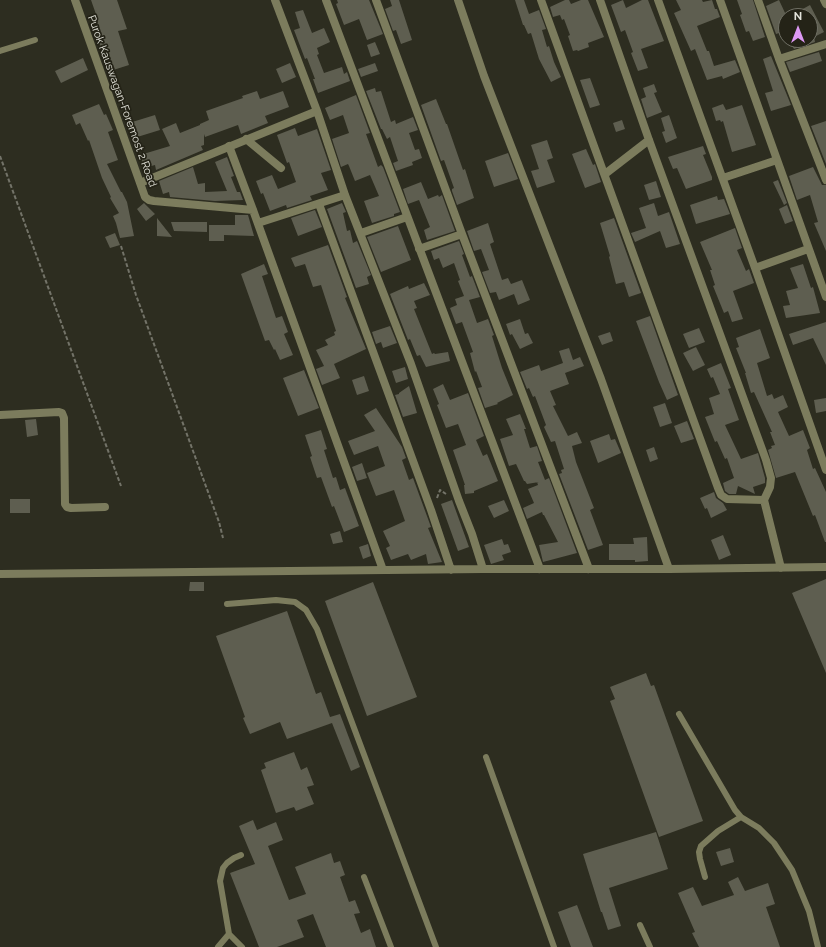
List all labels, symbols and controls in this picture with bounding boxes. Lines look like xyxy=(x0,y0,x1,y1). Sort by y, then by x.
north arrow xyxy=(778,8,818,48)
text: N xyxy=(794,10,802,23)
street label: Purok Kauswagan-Foremost 2 Road xyxy=(85,13,159,189)

